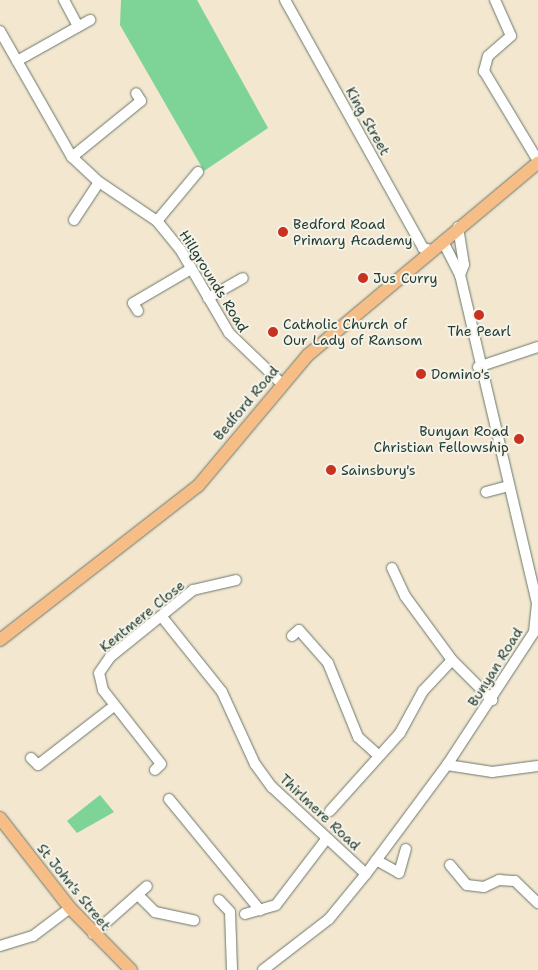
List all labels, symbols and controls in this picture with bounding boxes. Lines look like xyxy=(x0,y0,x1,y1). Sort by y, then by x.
street label: King Street xyxy=(342,84,394,158)
place label: Bedford Road Primary Academy xyxy=(293,216,413,248)
marker: Bedford Road Primary Academy xyxy=(277,226,289,238)
street label: Hillgrounds Road xyxy=(176,227,252,335)
place label: Jus Curry xyxy=(373,270,438,286)
marker: Jus Curry xyxy=(357,272,369,284)
marker: The Pearl xyxy=(473,309,485,321)
place label: Catholic Church of Our Lady of Ransom xyxy=(283,316,422,348)
place label: The Pearl xyxy=(447,323,511,339)
marker: Catholic Church of Our Lady of Ransom xyxy=(267,326,279,338)
street label: Bedford Road xyxy=(210,362,282,444)
place label: Domino's xyxy=(431,366,490,382)
marker: Domino's xyxy=(415,368,427,380)
place label: Bunyan Road Christian Fellowship xyxy=(373,423,509,456)
marker: Bunyan Road Christian Fellowship xyxy=(513,433,525,445)
place label: Sainsbury's xyxy=(341,462,416,478)
marker: Sainsbury's xyxy=(325,464,337,476)
street label: Kentmere Close xyxy=(96,577,188,655)
street label: Bunyan Road xyxy=(464,624,526,710)
street label: Thirlmere Road xyxy=(276,770,364,854)
street label: St John's Street xyxy=(34,840,114,934)

